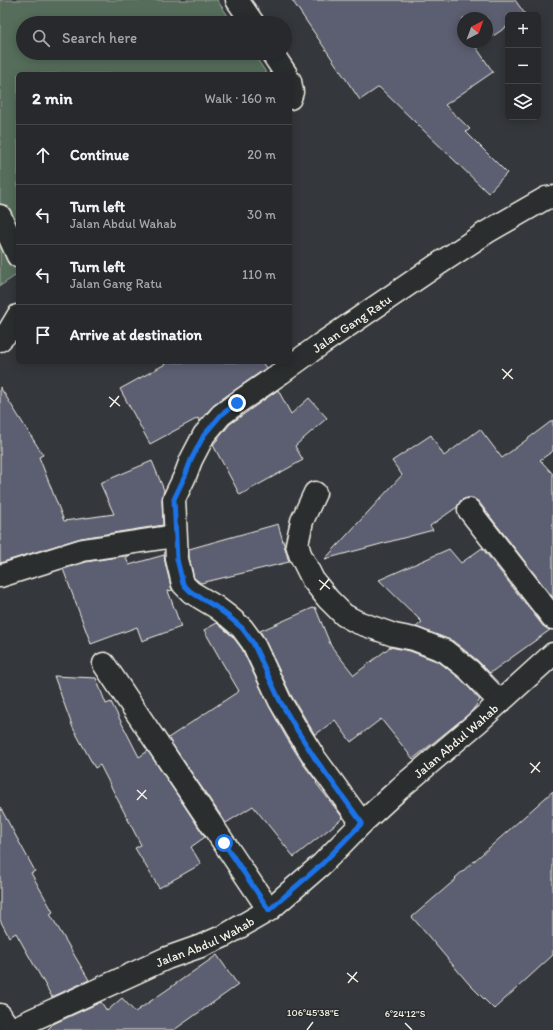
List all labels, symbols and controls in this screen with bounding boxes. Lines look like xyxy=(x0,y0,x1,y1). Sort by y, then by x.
north arrow xyxy=(457,12,493,48)
map controls xyxy=(505,12,541,120)
button: + xyxy=(505,12,541,48)
search box xyxy=(16,16,292,60)
icon: search xyxy=(30,27,52,49)
text: Search here xyxy=(62,29,137,47)
button: − xyxy=(505,48,541,84)
button: layers xyxy=(505,84,541,120)
text: 2 min xyxy=(32,88,72,108)
text: Walk · 160 m xyxy=(205,91,276,106)
icon: ahead xyxy=(32,144,54,166)
text: Continue xyxy=(70,146,129,164)
text: 20 m xyxy=(247,147,276,162)
text: Turn left xyxy=(70,198,125,216)
icon: left xyxy=(32,204,54,226)
text: 30 m xyxy=(247,207,276,222)
text: Jalan Abdul Wahab xyxy=(70,216,176,231)
text: Turn left xyxy=(70,258,125,276)
icon: left xyxy=(32,264,54,286)
text: 110 m xyxy=(242,267,276,282)
text: Jalan Gang Ratu xyxy=(70,276,162,291)
street label: Jalan Gang Ratu xyxy=(309,291,394,356)
icon: arrive xyxy=(32,324,54,346)
text: Arrive at destination xyxy=(70,326,202,344)
route end xyxy=(228,394,246,412)
street label: Jalan Abdul Wahab xyxy=(411,700,501,781)
route start xyxy=(215,834,233,852)
street label: Jalan Abdul Wahab xyxy=(153,913,257,970)
text: 106°45'38"E xyxy=(287,1006,340,1019)
text: 6°24'12"S xyxy=(385,1007,426,1020)

